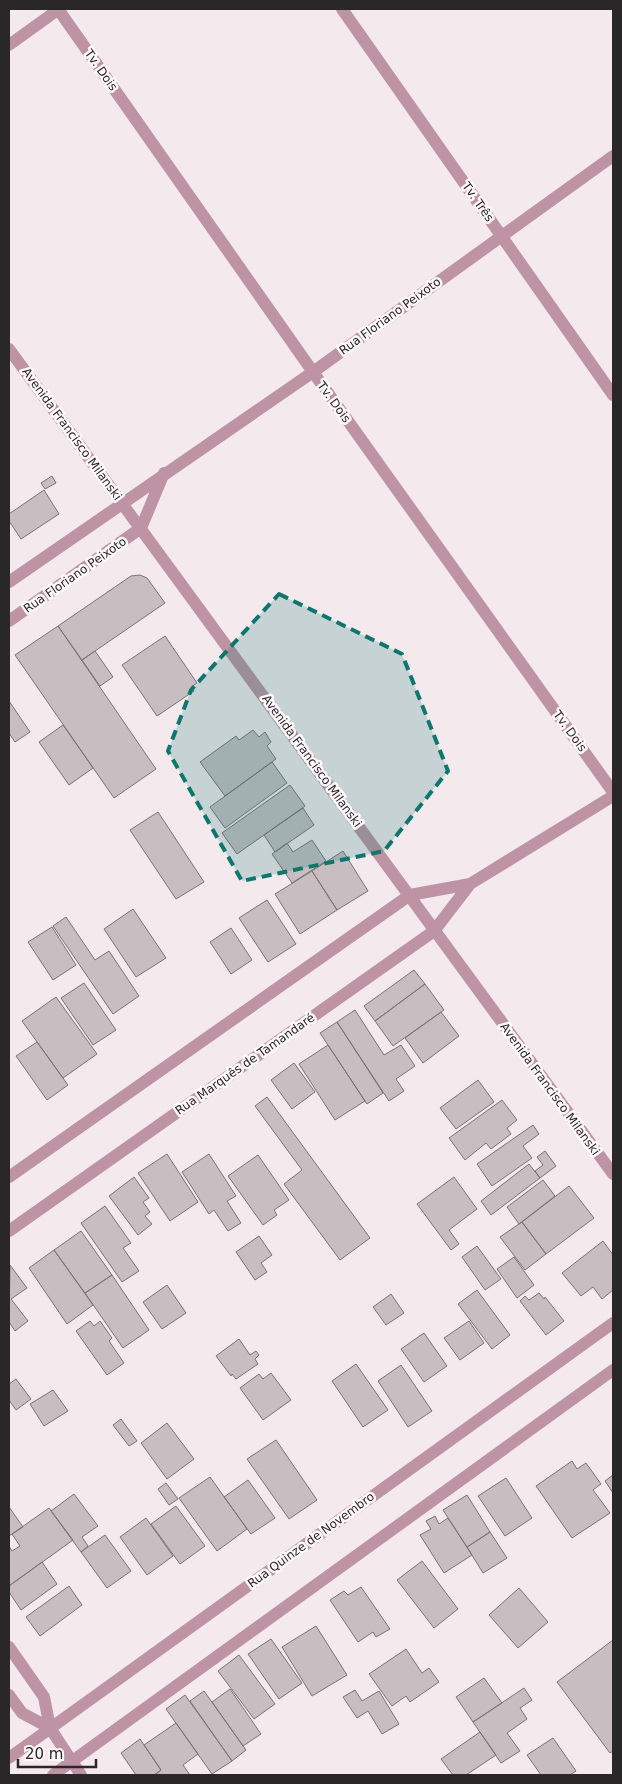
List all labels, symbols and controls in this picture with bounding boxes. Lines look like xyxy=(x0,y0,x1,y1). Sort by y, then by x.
street label: Tv. Dois xyxy=(81,46,120,93)
street label: Tv. Três xyxy=(459,179,497,224)
street label: Rua Floriano Peixoto xyxy=(336,274,444,358)
street label: Avenida Francisco Milanski xyxy=(19,365,125,503)
street label: Tv. Dois xyxy=(314,378,354,425)
street label: Rua Floriano Peixoto xyxy=(21,534,129,616)
street label: Avenida Francisco Milanski xyxy=(259,692,365,830)
street label: Tv. Dois xyxy=(550,707,590,754)
street label: Rua Marquês de Tamandaré xyxy=(173,1010,317,1118)
street label: Avenida Francisco Milanski xyxy=(497,1020,603,1158)
street label: Rua Quinze de Novembro xyxy=(245,1489,377,1591)
scale bar xyxy=(18,1736,95,1768)
text: 20 m xyxy=(25,1745,63,1763)

